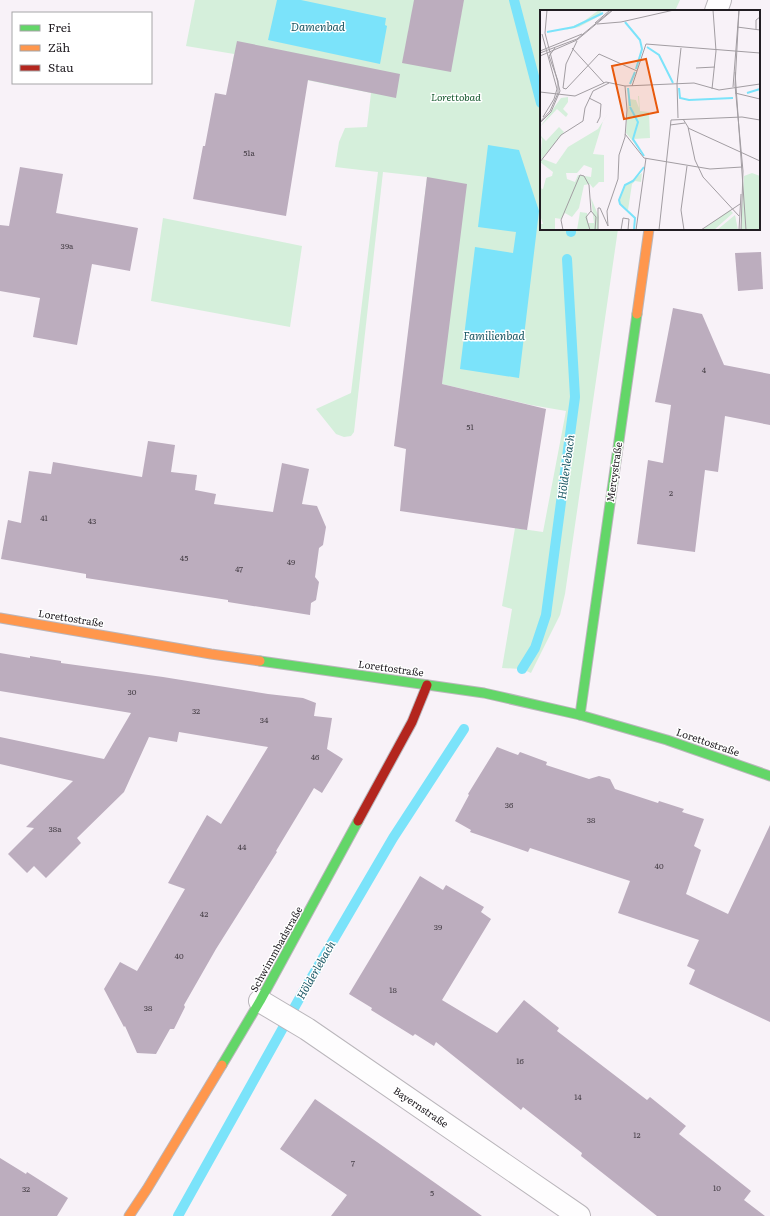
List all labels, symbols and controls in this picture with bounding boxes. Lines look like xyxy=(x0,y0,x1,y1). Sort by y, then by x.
inset map xyxy=(540,10,760,230)
legend xyxy=(12,12,152,84)
text: Frei xyxy=(48,18,71,36)
water label: Damenbad xyxy=(291,18,346,34)
text: Zäh xyxy=(48,38,70,56)
text: Stau xyxy=(48,58,74,76)
park label: Lorettobad xyxy=(431,89,481,104)
house number: 51a xyxy=(243,147,255,158)
house number: 39a xyxy=(61,240,74,251)
water label: Familienbad xyxy=(463,327,525,343)
house number: 4 xyxy=(702,364,707,375)
house number: 51 xyxy=(466,421,474,432)
water label: Hölderlebach xyxy=(553,433,578,500)
street label: Mercystraße xyxy=(602,441,625,503)
house number: 2 xyxy=(669,487,673,498)
house number: 41 xyxy=(40,512,49,523)
house number: 43 xyxy=(88,515,96,526)
house number: 45 xyxy=(180,552,188,563)
house number: 49 xyxy=(287,556,295,567)
house number: 47 xyxy=(235,563,243,574)
street label: Lorettostraße xyxy=(37,605,105,630)
street label: Lorettostraße xyxy=(357,655,425,680)
house number: 30 xyxy=(128,686,137,697)
house number: 32 xyxy=(192,705,200,716)
house number: 34 xyxy=(260,714,269,725)
street label: Lorettostraße xyxy=(675,724,742,759)
house number: 46 xyxy=(311,751,320,762)
house number: 36 xyxy=(505,799,514,810)
house number: 38 xyxy=(587,814,596,825)
house number: 38a xyxy=(48,823,62,834)
house number: 44 xyxy=(238,841,247,852)
house number: 40 xyxy=(654,860,664,871)
street label: Schwimmbadstraße xyxy=(246,903,305,994)
house number: 42 xyxy=(200,908,208,919)
house number: 39 xyxy=(434,921,442,932)
water label: Hölderlebach xyxy=(292,937,339,1002)
house number: 40 xyxy=(174,950,184,961)
house number: 18 xyxy=(389,984,397,995)
house number: 38 xyxy=(144,1002,153,1013)
house number: 16 xyxy=(516,1055,524,1066)
street label: Bayernstraße xyxy=(391,1083,452,1131)
house number: 14 xyxy=(574,1091,582,1102)
house number: 12 xyxy=(633,1129,641,1140)
house number: 7 xyxy=(351,1157,355,1168)
house number: 10 xyxy=(713,1182,721,1193)
house number: 32 xyxy=(22,1183,30,1194)
house number: 5 xyxy=(430,1187,434,1198)

